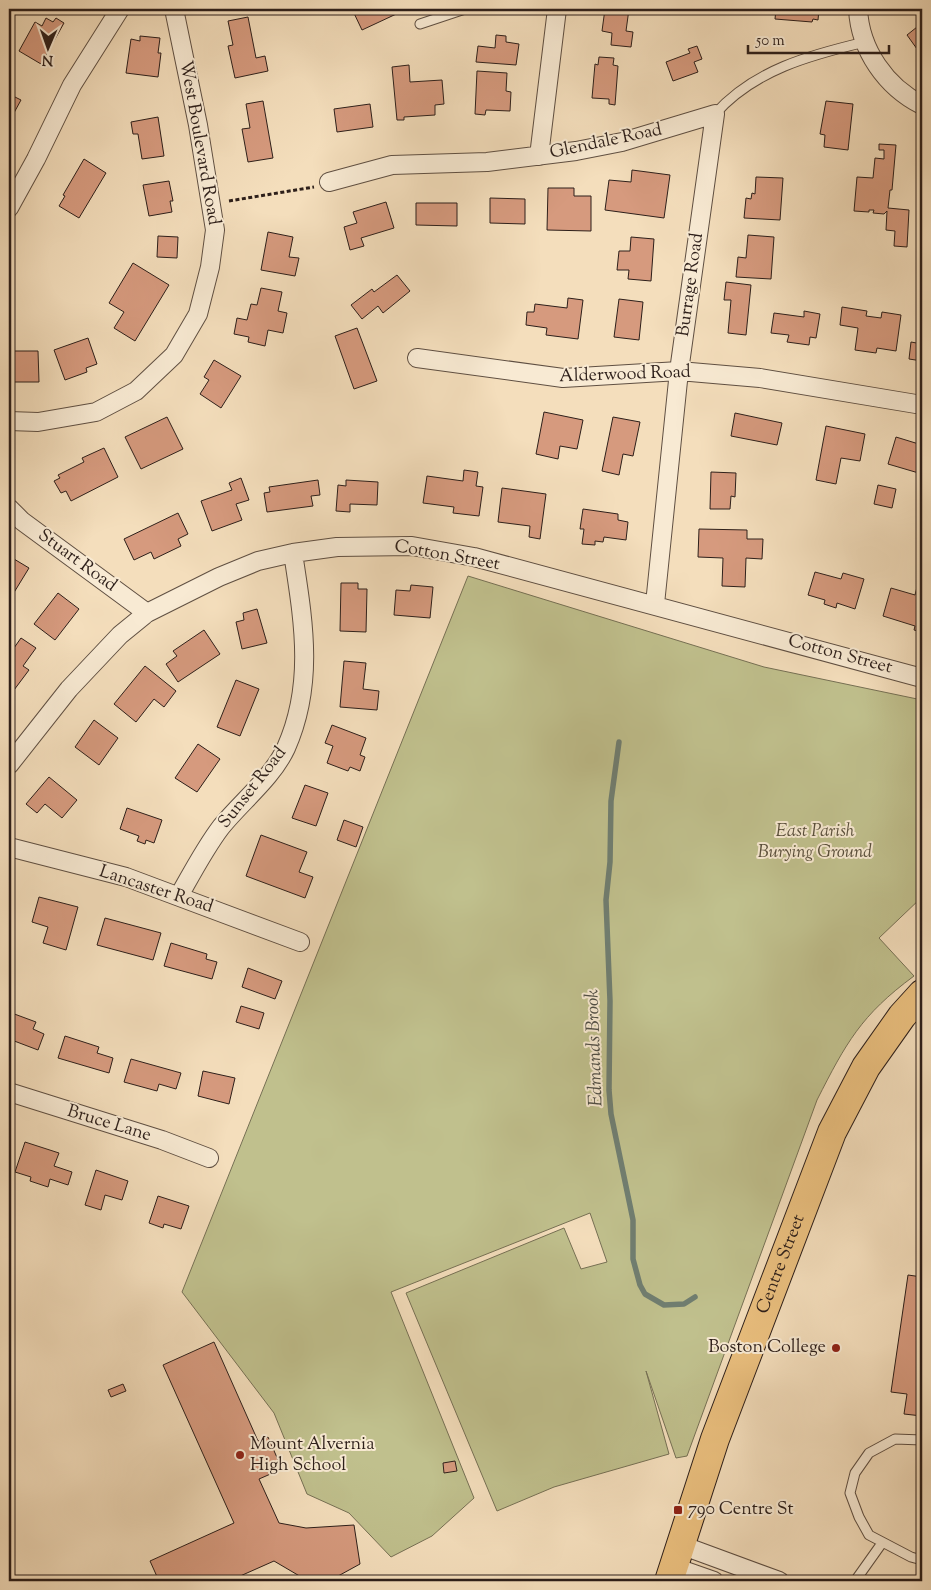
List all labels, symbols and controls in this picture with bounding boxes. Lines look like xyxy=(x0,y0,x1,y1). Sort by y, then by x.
north arrow xyxy=(22,22,72,72)
scale bar xyxy=(748,22,890,54)
text: 50 m xyxy=(755,31,785,52)
text: N xyxy=(42,49,54,69)
street label: West Boulevard Road xyxy=(172,59,226,227)
street label: Glendale Road xyxy=(547,117,665,167)
street label: Burrage Road xyxy=(671,231,711,339)
street label: Alderwood Road xyxy=(559,360,691,390)
street label: Stuart Road xyxy=(32,523,122,599)
street label: Cotton Street xyxy=(392,534,502,578)
street label: Cotton Street xyxy=(785,629,895,681)
street label: Sunset Road xyxy=(213,742,293,834)
park label: East Parish Burying Ground xyxy=(758,819,872,866)
street label: Lancaster Road xyxy=(96,859,216,921)
water label: Edmands Brook xyxy=(579,988,611,1107)
street label: Bruce Lane xyxy=(64,1099,154,1149)
street label: Centre Street xyxy=(751,1211,812,1318)
place label: Boston College xyxy=(708,1335,826,1361)
marker: Boston College xyxy=(830,1342,842,1354)
place label: Mount Alvernia High School xyxy=(250,1432,374,1479)
marker: Mount Alvernia High School xyxy=(234,1449,246,1461)
place label: 790 Centre St xyxy=(688,1497,794,1523)
marker: 790 Centre St xyxy=(672,1504,684,1516)

